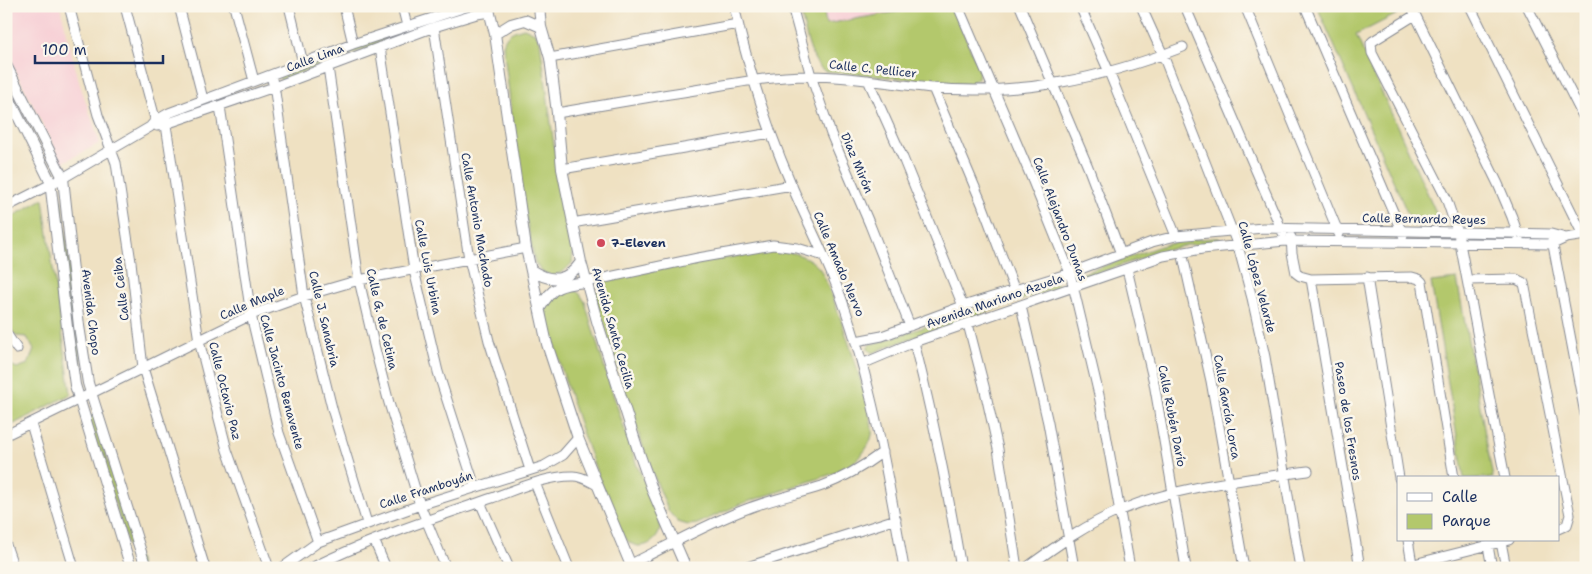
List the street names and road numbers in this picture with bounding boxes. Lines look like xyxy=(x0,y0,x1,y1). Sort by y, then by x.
street label: Calle Lima xyxy=(284,40,346,76)
street label: Calle C. Pellicer xyxy=(828,56,918,82)
street label: Diaz Mirón xyxy=(837,130,877,196)
street label: Calle Antonio Machado xyxy=(457,151,497,289)
street label: Calle Alejandro Dumas xyxy=(1029,155,1091,283)
street label: Calle Amado Nervo xyxy=(810,209,868,319)
street label: Calle Bernardo Reyes xyxy=(1362,210,1486,228)
street label: Calle Luis Urbina xyxy=(411,218,445,317)
street label: Calle López Velarde xyxy=(1234,219,1280,335)
street label: Calle Ceiba xyxy=(109,256,133,322)
street label: Avenida Santa Cecilia xyxy=(588,265,638,391)
street label: Calle G. de Cetina xyxy=(363,267,402,372)
street label: Avenida Chopo xyxy=(78,268,104,356)
street label: Calle J. Sanabria xyxy=(305,269,343,369)
street label: Avenida Mariano Azuela xyxy=(924,270,1066,332)
street label: Calle Maple xyxy=(217,282,287,324)
street label: Calle Jacinto Benavente xyxy=(256,313,308,452)
street label: Calle Octavio Paz xyxy=(205,340,245,442)
street label: Calle García Lorca xyxy=(1210,353,1244,461)
street label: Paseo de los Fresnos xyxy=(1331,360,1365,482)
street label: Calle Rubén Darío xyxy=(1154,364,1190,468)
street label: Calle Framboyán xyxy=(377,467,475,513)

